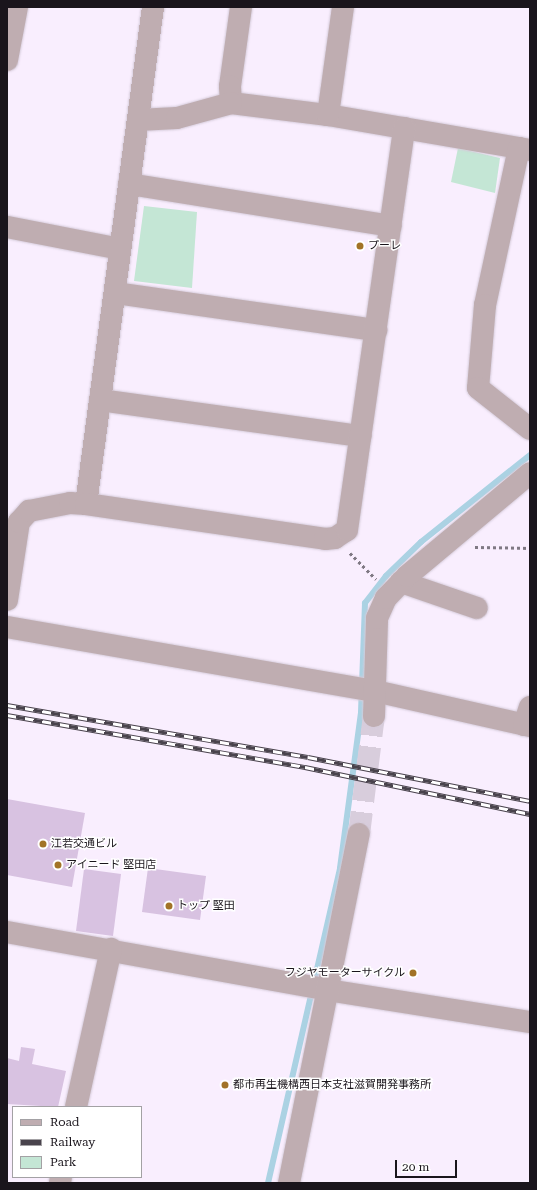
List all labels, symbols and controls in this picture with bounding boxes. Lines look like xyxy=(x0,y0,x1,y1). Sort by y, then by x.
place label: プーレ xyxy=(368,239,401,253)
marker: プーレ xyxy=(355,241,365,251)
place label: 江若交通ビル xyxy=(51,837,117,851)
marker: 江若交通ビル xyxy=(38,839,48,849)
place label: アイニード 堅田店 xyxy=(66,858,157,872)
marker: アイニード 堅田店 xyxy=(53,860,63,870)
place label: トップ 堅田 xyxy=(177,899,235,913)
marker: トップ 堅田 xyxy=(164,901,174,911)
place label: フジヤモーターサイクル xyxy=(284,966,405,980)
marker: フジヤモーターサイクル xyxy=(408,968,418,978)
place label: 都市再生機構西日本支社滋賀開発事務所 xyxy=(233,1078,431,1092)
marker: 都市再生機構西日本支社滋賀開発事務所 xyxy=(220,1080,230,1090)
legend xyxy=(12,1106,142,1178)
text: Road xyxy=(50,1115,79,1129)
text: Railway xyxy=(50,1135,95,1149)
scale bar xyxy=(397,1152,459,1178)
text: Park xyxy=(50,1155,76,1169)
text: 20 m xyxy=(402,1160,429,1174)

